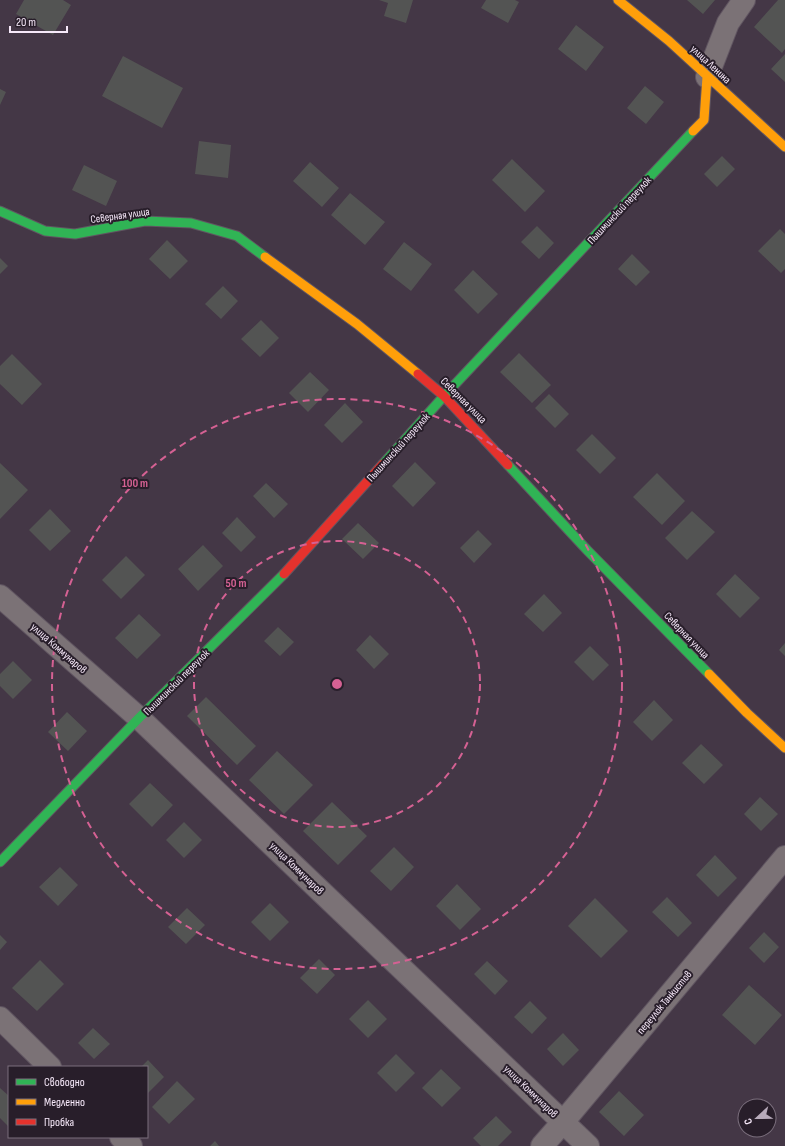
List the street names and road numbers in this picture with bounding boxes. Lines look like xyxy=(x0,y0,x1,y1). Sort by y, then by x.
street label: улица Ленина xyxy=(688,42,734,86)
street label: Пышминский переулок xyxy=(585,173,655,247)
street label: Северная улица xyxy=(90,205,150,226)
street label: Северная улица xyxy=(438,375,489,426)
street label: Пышминский переулок xyxy=(364,410,433,484)
street label: Северная улица xyxy=(661,609,712,661)
street label: улица Коммунаров xyxy=(28,620,90,677)
street label: Пышминский переулок xyxy=(141,646,213,718)
street label: улица Коммунаров xyxy=(267,839,327,898)
street label: переулок Танкистов xyxy=(634,968,695,1037)
street label: улица Коммунаров xyxy=(501,1062,561,1121)

